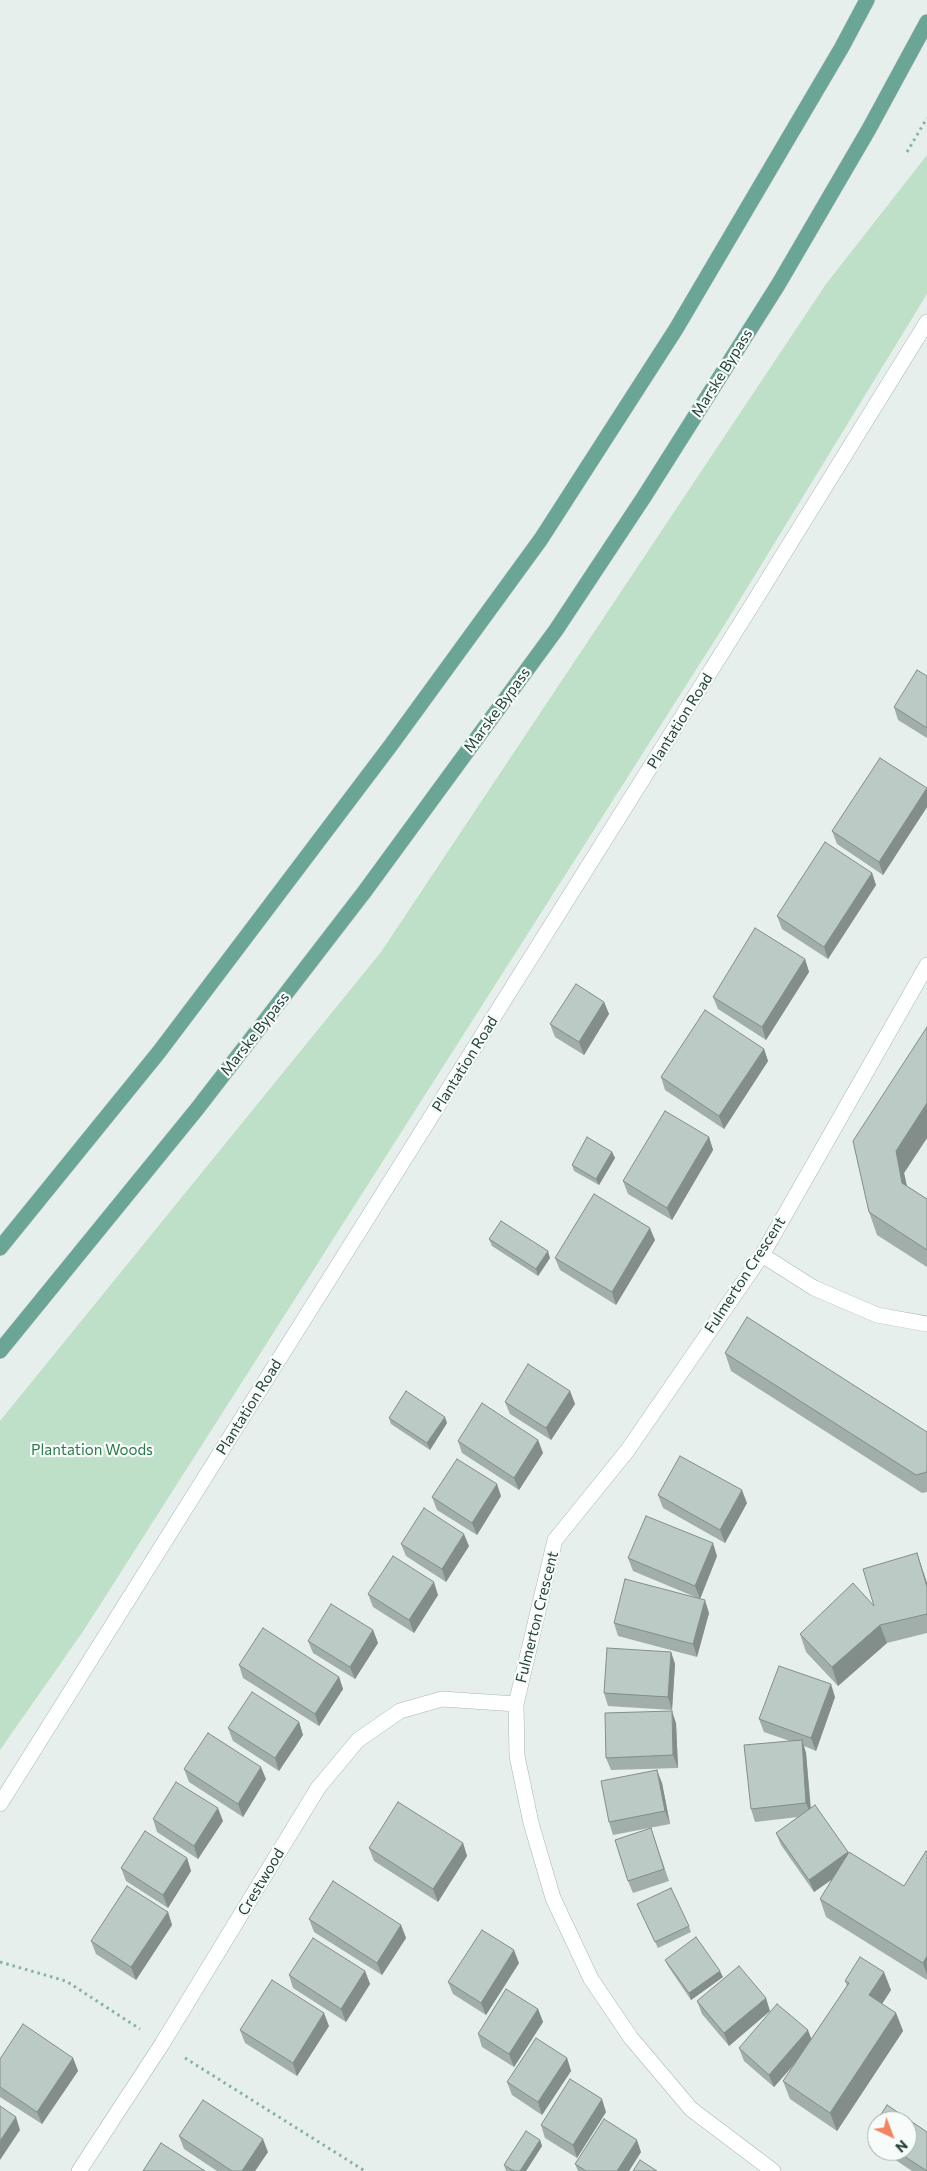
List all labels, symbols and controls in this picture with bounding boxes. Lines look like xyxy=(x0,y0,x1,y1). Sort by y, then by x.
street label: Marske Bypass xyxy=(688,325,756,421)
street label: Marske Bypass xyxy=(460,664,534,756)
street label: Plantation Road xyxy=(643,670,717,772)
street label: Marske Bypass xyxy=(217,989,293,1079)
street label: Plantation Road xyxy=(428,1013,502,1115)
street label: Fulmerton Crescent xyxy=(701,1214,789,1336)
street label: Plantation Road xyxy=(212,1356,286,1458)
park label: Plantation Woods xyxy=(31,1441,153,1459)
street label: Fulmerton Crescent xyxy=(512,1549,562,1685)
street label: Crestwood xyxy=(234,1845,288,1919)
north arrow xyxy=(867,2111,917,2161)
text: N xyxy=(892,2137,912,2156)

